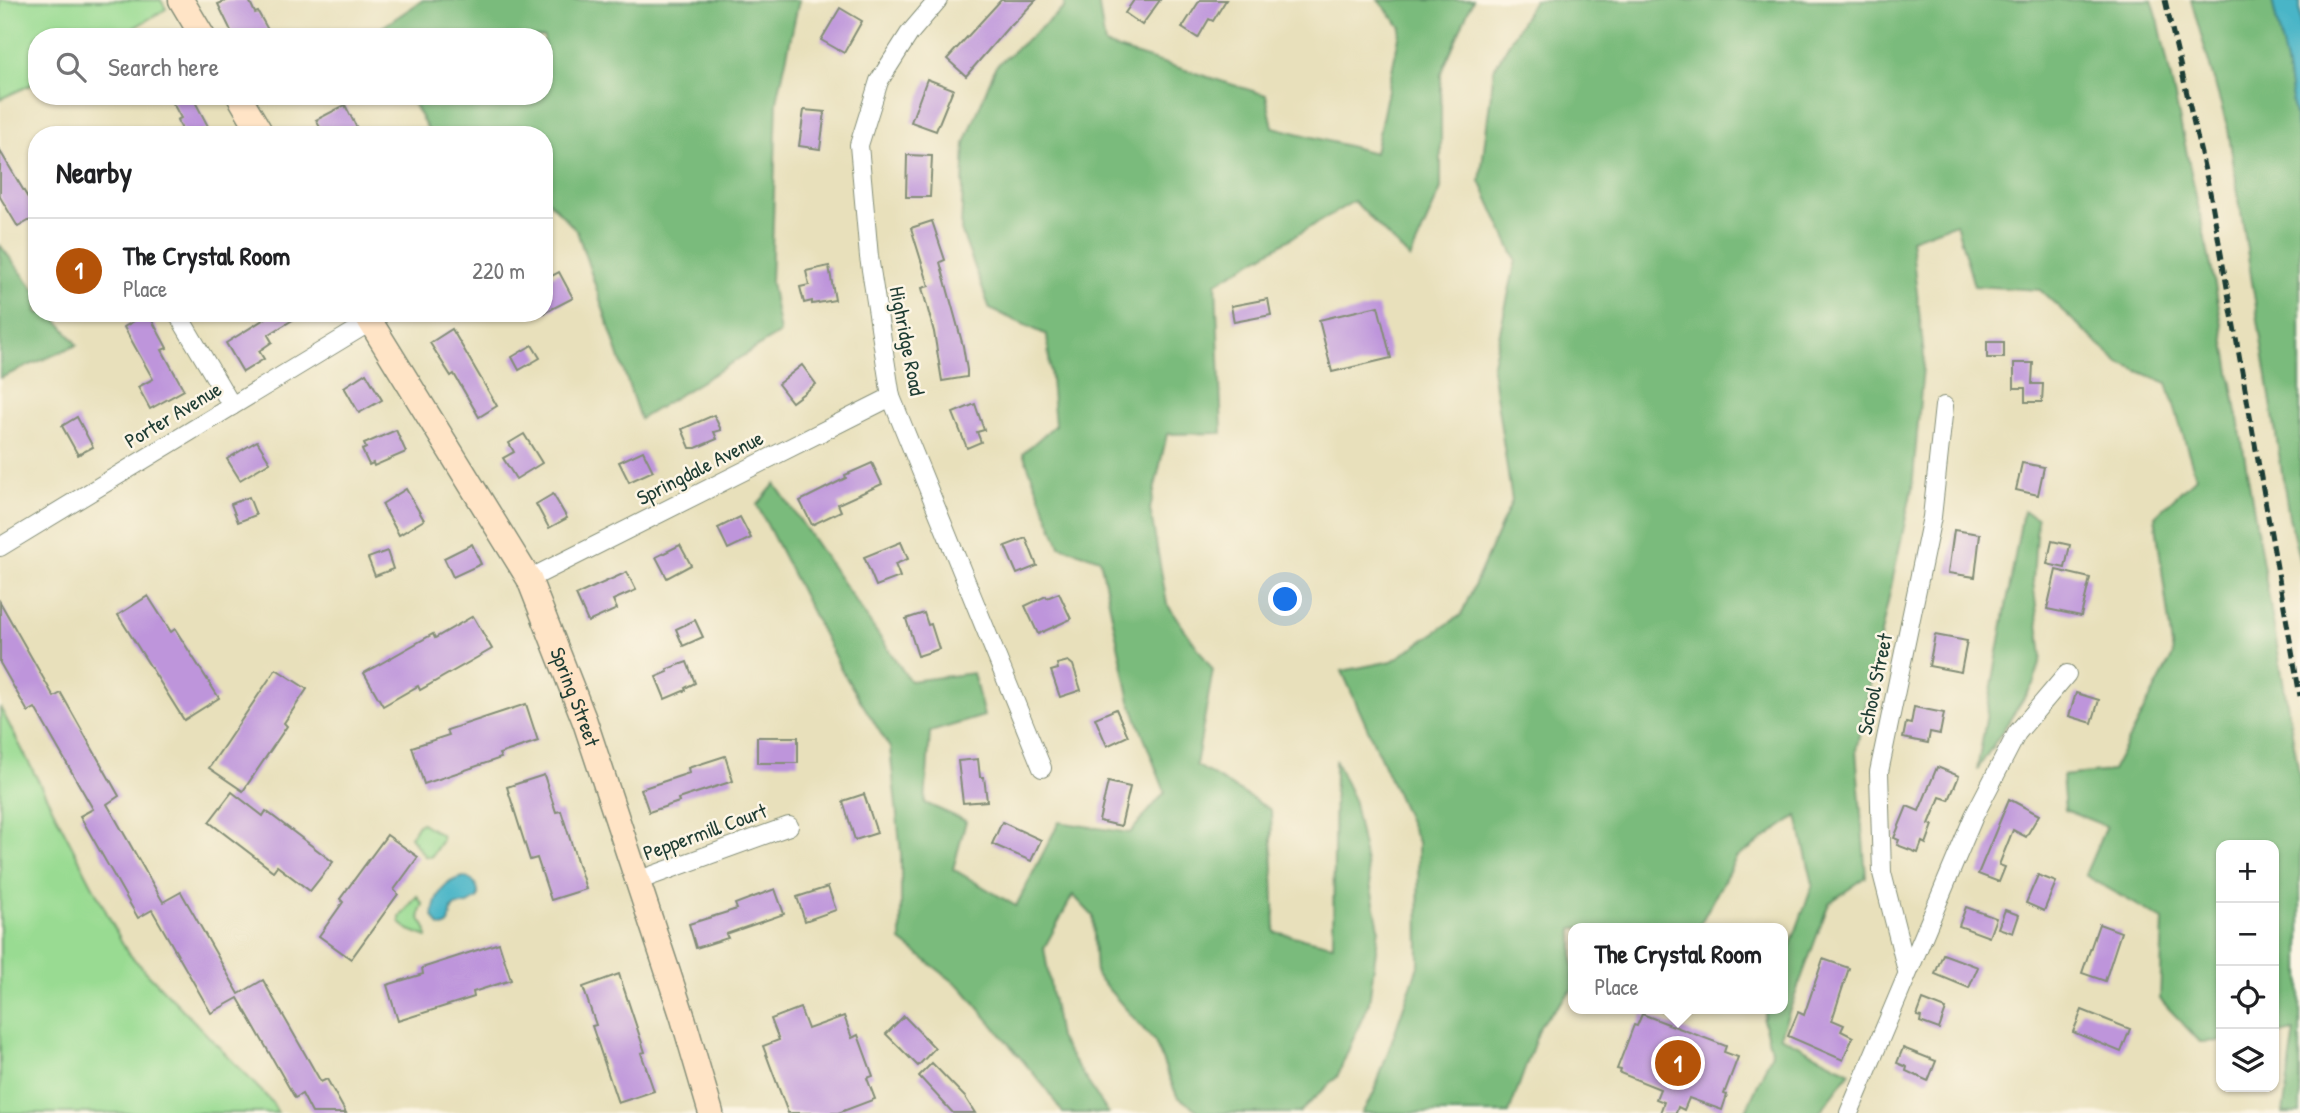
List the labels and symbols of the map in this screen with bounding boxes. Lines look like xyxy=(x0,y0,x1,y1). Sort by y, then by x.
street label: Highridge Road xyxy=(883,284,932,398)
street label: Porter Avenue xyxy=(119,374,227,455)
street label: Springdale Avenue xyxy=(631,423,768,512)
your location xyxy=(1268,582,1302,616)
street label: School Street xyxy=(1850,630,1900,737)
street label: Spring Street xyxy=(543,643,607,751)
street label: Peppermill Court xyxy=(639,796,771,867)
pin: 1 xyxy=(1655,1037,1701,1089)

